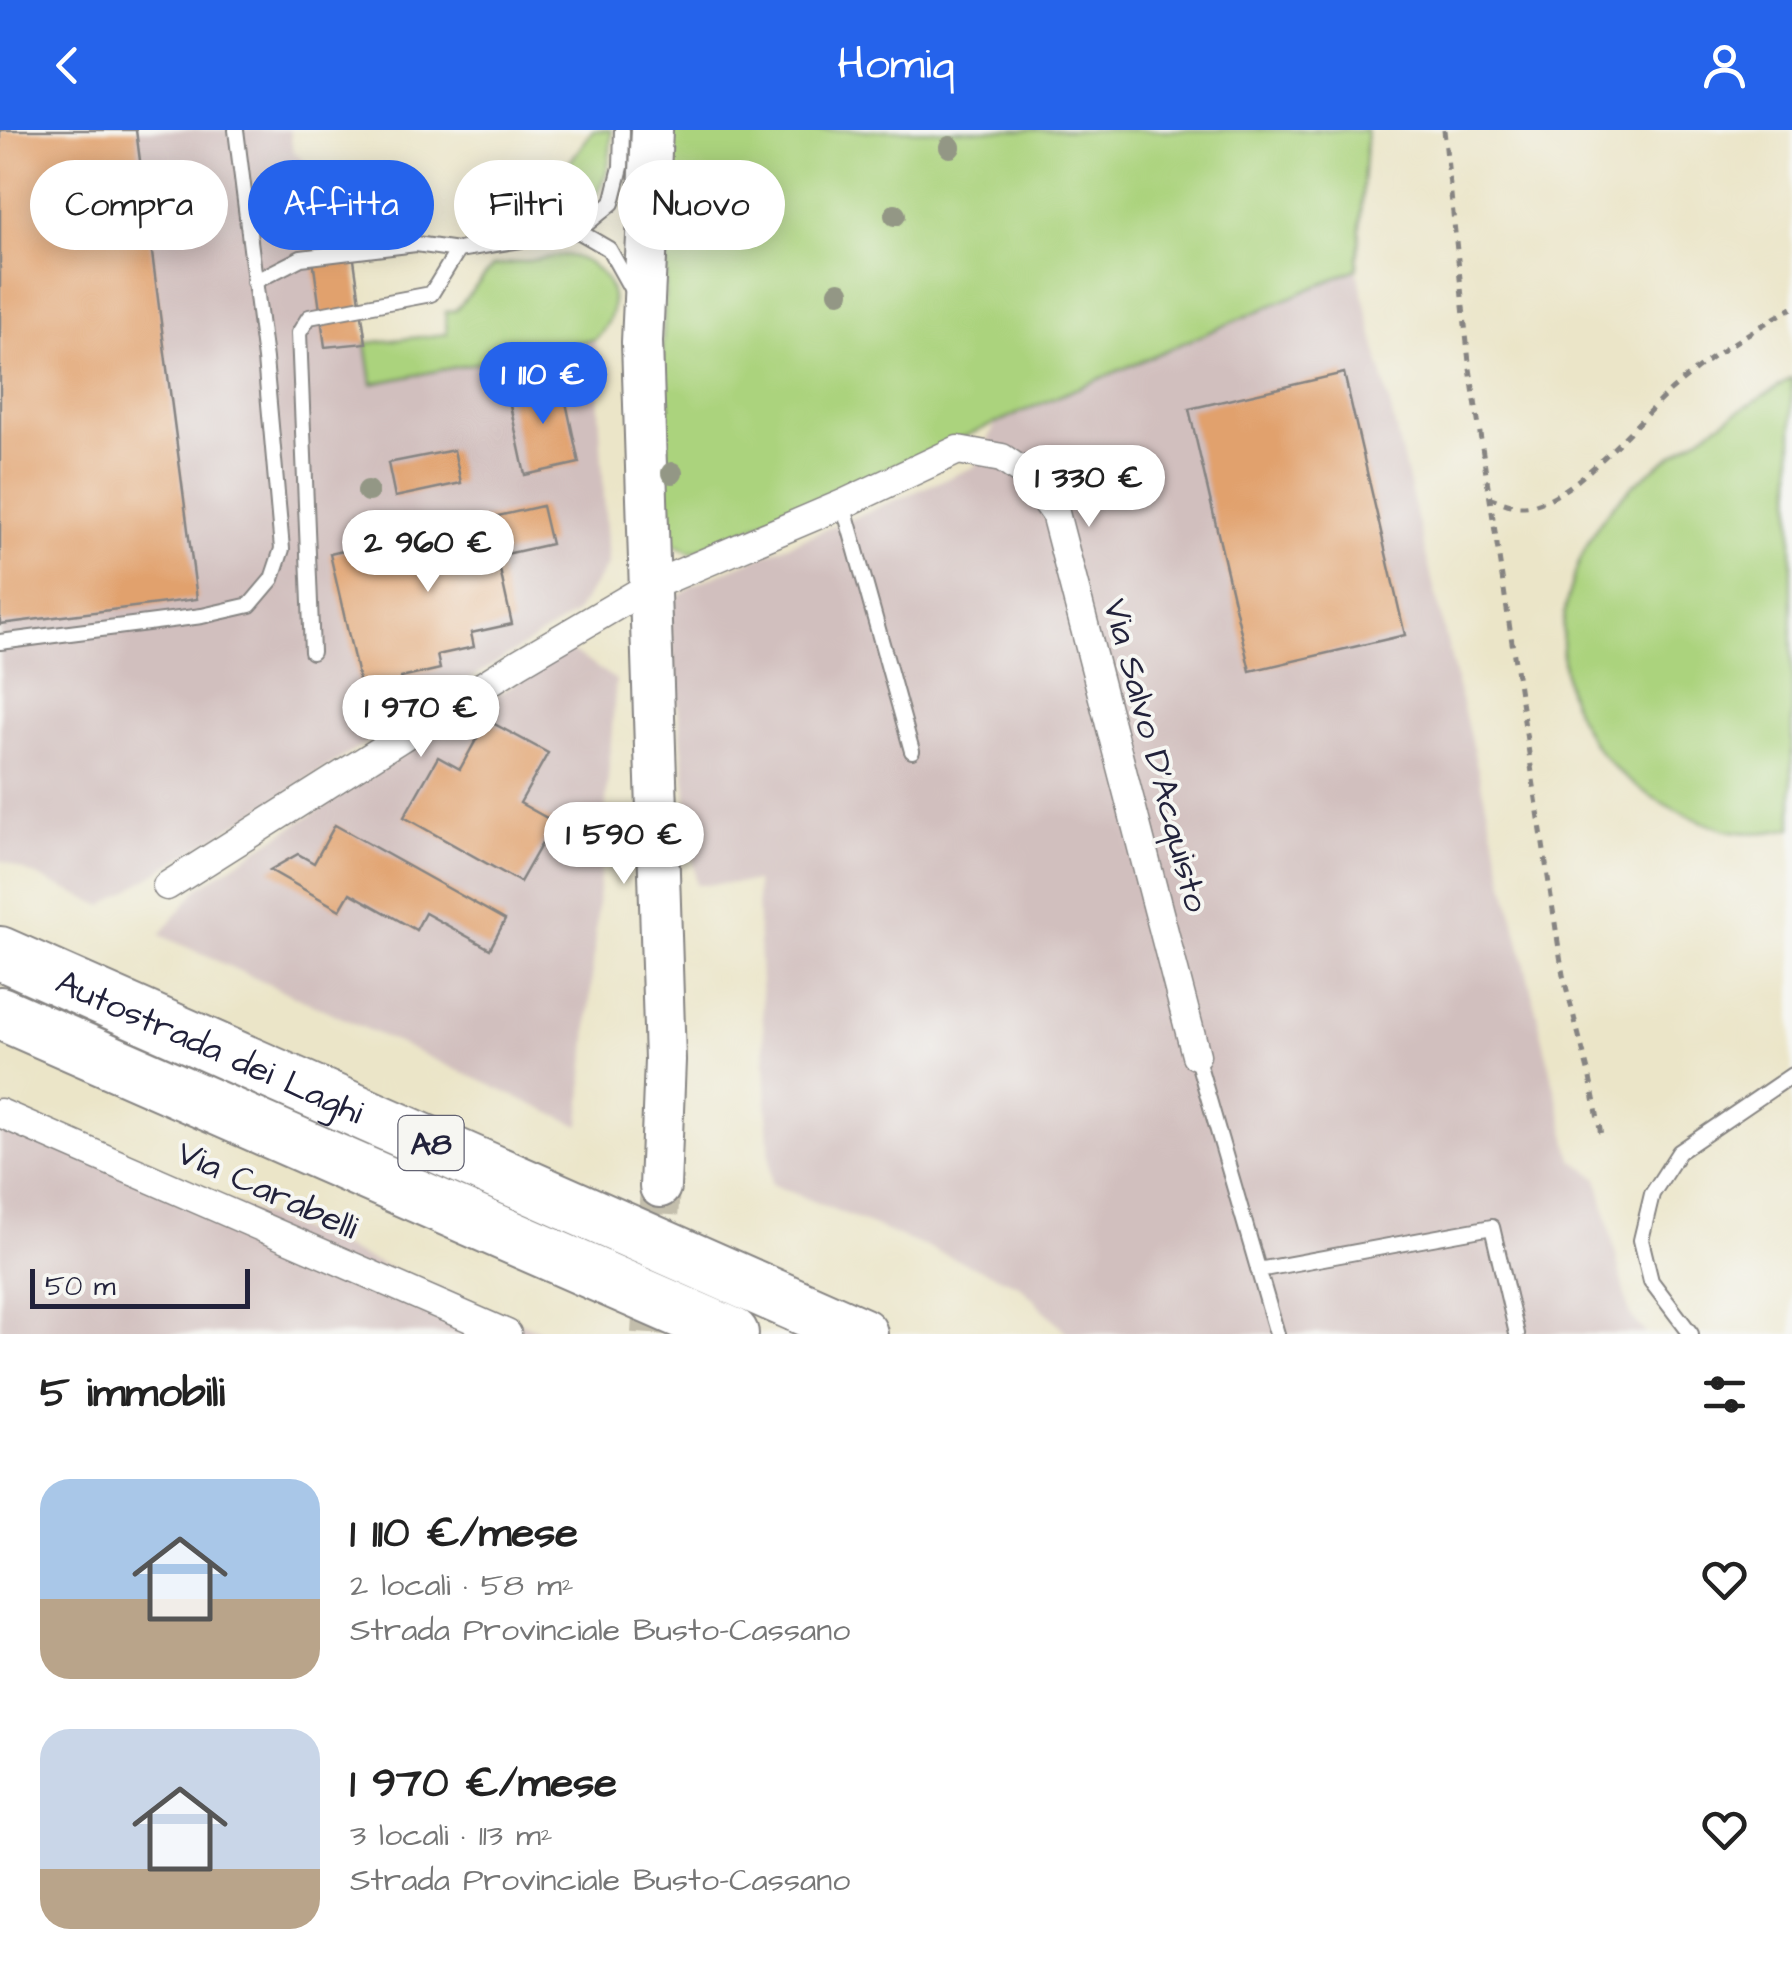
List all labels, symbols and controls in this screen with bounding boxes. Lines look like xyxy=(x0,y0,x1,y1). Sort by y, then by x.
text: Homiq xyxy=(837,34,955,96)
icon: back xyxy=(40,38,95,93)
icon: person xyxy=(1697,38,1752,93)
chip: Compra xyxy=(30,160,228,250)
chip: Affitta xyxy=(248,160,434,250)
chip: Filtri xyxy=(454,160,598,250)
chip: Nuovo xyxy=(618,160,785,250)
pin: 1 110 € xyxy=(451,342,635,427)
text: 1 110 € xyxy=(501,352,585,397)
pin: 1 330 € xyxy=(997,445,1181,530)
text: 1 330 € xyxy=(1035,455,1143,500)
pin: 2 960 € xyxy=(336,510,520,595)
text: 2 960 € xyxy=(364,520,492,565)
street label: Via Salvo D'Acquisto xyxy=(1090,593,1221,918)
pin: 1 970 € xyxy=(329,675,513,760)
text: 1 970 € xyxy=(364,685,478,730)
pin: 1 590 € xyxy=(532,802,716,887)
text: 1 590 € xyxy=(566,812,682,857)
street label: Autostrada dei Laghi xyxy=(48,958,371,1137)
road number: A8 xyxy=(398,1116,464,1170)
street label: Via Carabelli xyxy=(169,1129,366,1252)
scale bar xyxy=(30,1264,250,1308)
text: 50 m xyxy=(45,1267,116,1306)
text: 5 immobili xyxy=(40,1365,225,1423)
icon: filters xyxy=(1697,1367,1752,1422)
text: 1 110 €/mese xyxy=(350,1505,578,1563)
icon: home xyxy=(120,1519,240,1639)
icon: heart xyxy=(1697,1552,1752,1607)
text: 2 locali · 58 m² xyxy=(350,1563,574,1608)
text: Strada Provinciale Busto-Cassano xyxy=(350,1608,850,1653)
text: 1 970 €/mese xyxy=(350,1755,617,1813)
icon: home xyxy=(120,1769,240,1889)
icon: heart xyxy=(1697,1802,1752,1857)
text: 3 locali · 113 m² xyxy=(350,1813,553,1858)
text: Strada Provinciale Busto-Cassano xyxy=(350,1858,850,1903)

